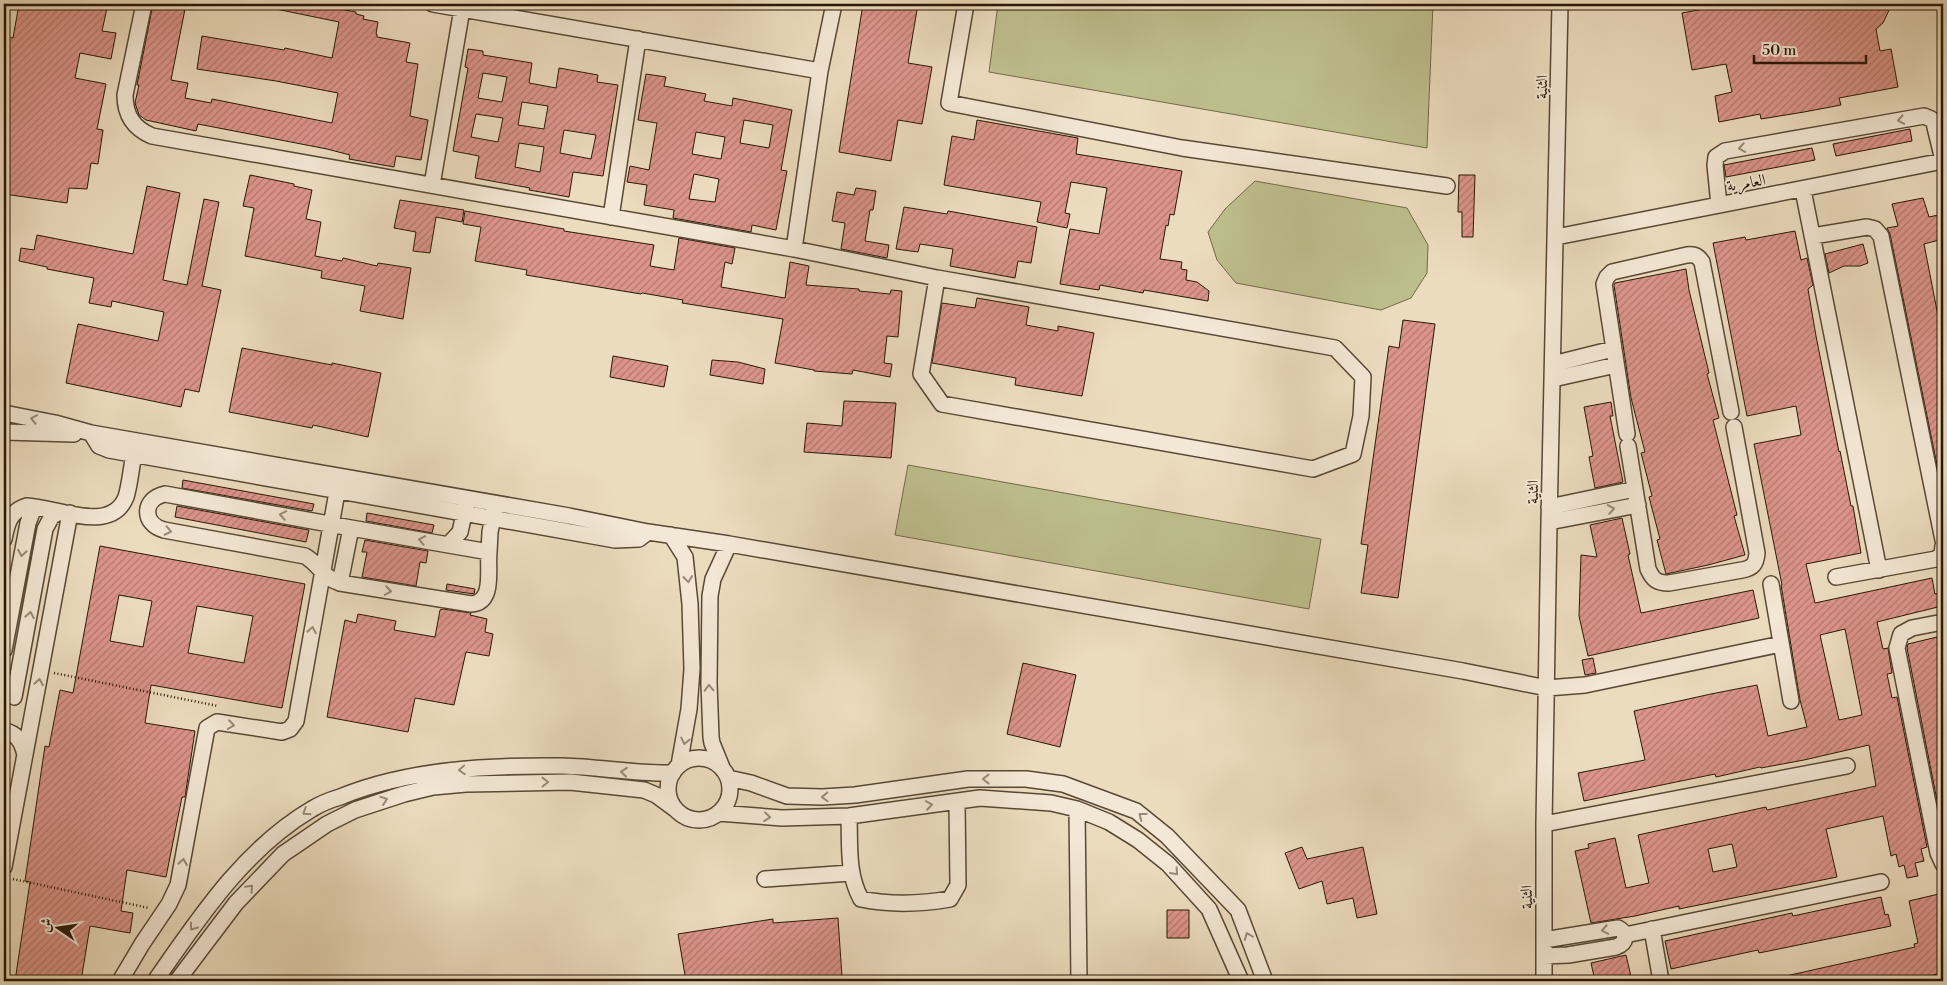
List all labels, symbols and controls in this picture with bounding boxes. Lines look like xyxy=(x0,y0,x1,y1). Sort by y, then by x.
scale bar xyxy=(1754,32,1867,64)
text: 50 m xyxy=(1762,41,1796,60)
street label: الثنية xyxy=(1532,75,1552,99)
one-way arrow xyxy=(1897,114,1906,124)
one-way arrow xyxy=(1737,143,1746,153)
street label: العامرية xyxy=(1725,170,1767,197)
one-way arrow xyxy=(30,415,38,425)
street label: الثنية xyxy=(1523,480,1543,504)
one-way arrow xyxy=(1607,505,1616,515)
one-way arrow xyxy=(279,510,288,521)
one-way arrow xyxy=(164,525,173,536)
one-way arrow xyxy=(417,536,426,546)
one-way arrow xyxy=(17,549,28,558)
one-way arrow xyxy=(682,576,693,584)
one-way arrow xyxy=(384,585,392,596)
one-way arrow xyxy=(24,611,34,619)
one-way arrow xyxy=(306,626,317,634)
one-way arrow xyxy=(33,677,43,686)
one-way arrow xyxy=(704,684,715,692)
one-way arrow xyxy=(227,719,236,729)
one-way arrow xyxy=(680,737,690,746)
one-way arrow xyxy=(458,765,466,776)
one-way arrow xyxy=(620,767,628,778)
one-way arrow xyxy=(982,774,990,784)
one-way arrow xyxy=(541,777,549,787)
one-way arrow xyxy=(820,791,828,802)
one-way arrow xyxy=(379,796,388,806)
one-way arrow xyxy=(924,801,933,811)
one-way arrow xyxy=(303,806,312,815)
one-way arrow xyxy=(763,811,771,822)
one-way arrow xyxy=(1139,813,1148,821)
one-way arrow xyxy=(177,857,187,866)
one-way arrow xyxy=(1170,866,1179,875)
one-way arrow xyxy=(244,884,253,893)
street label: الثنية xyxy=(1517,885,1537,909)
north arrow xyxy=(32,902,82,952)
text: ش xyxy=(36,916,57,934)
one-way arrow xyxy=(190,922,200,931)
one-way arrow xyxy=(1601,924,1610,934)
one-way arrow xyxy=(1244,932,1254,940)

